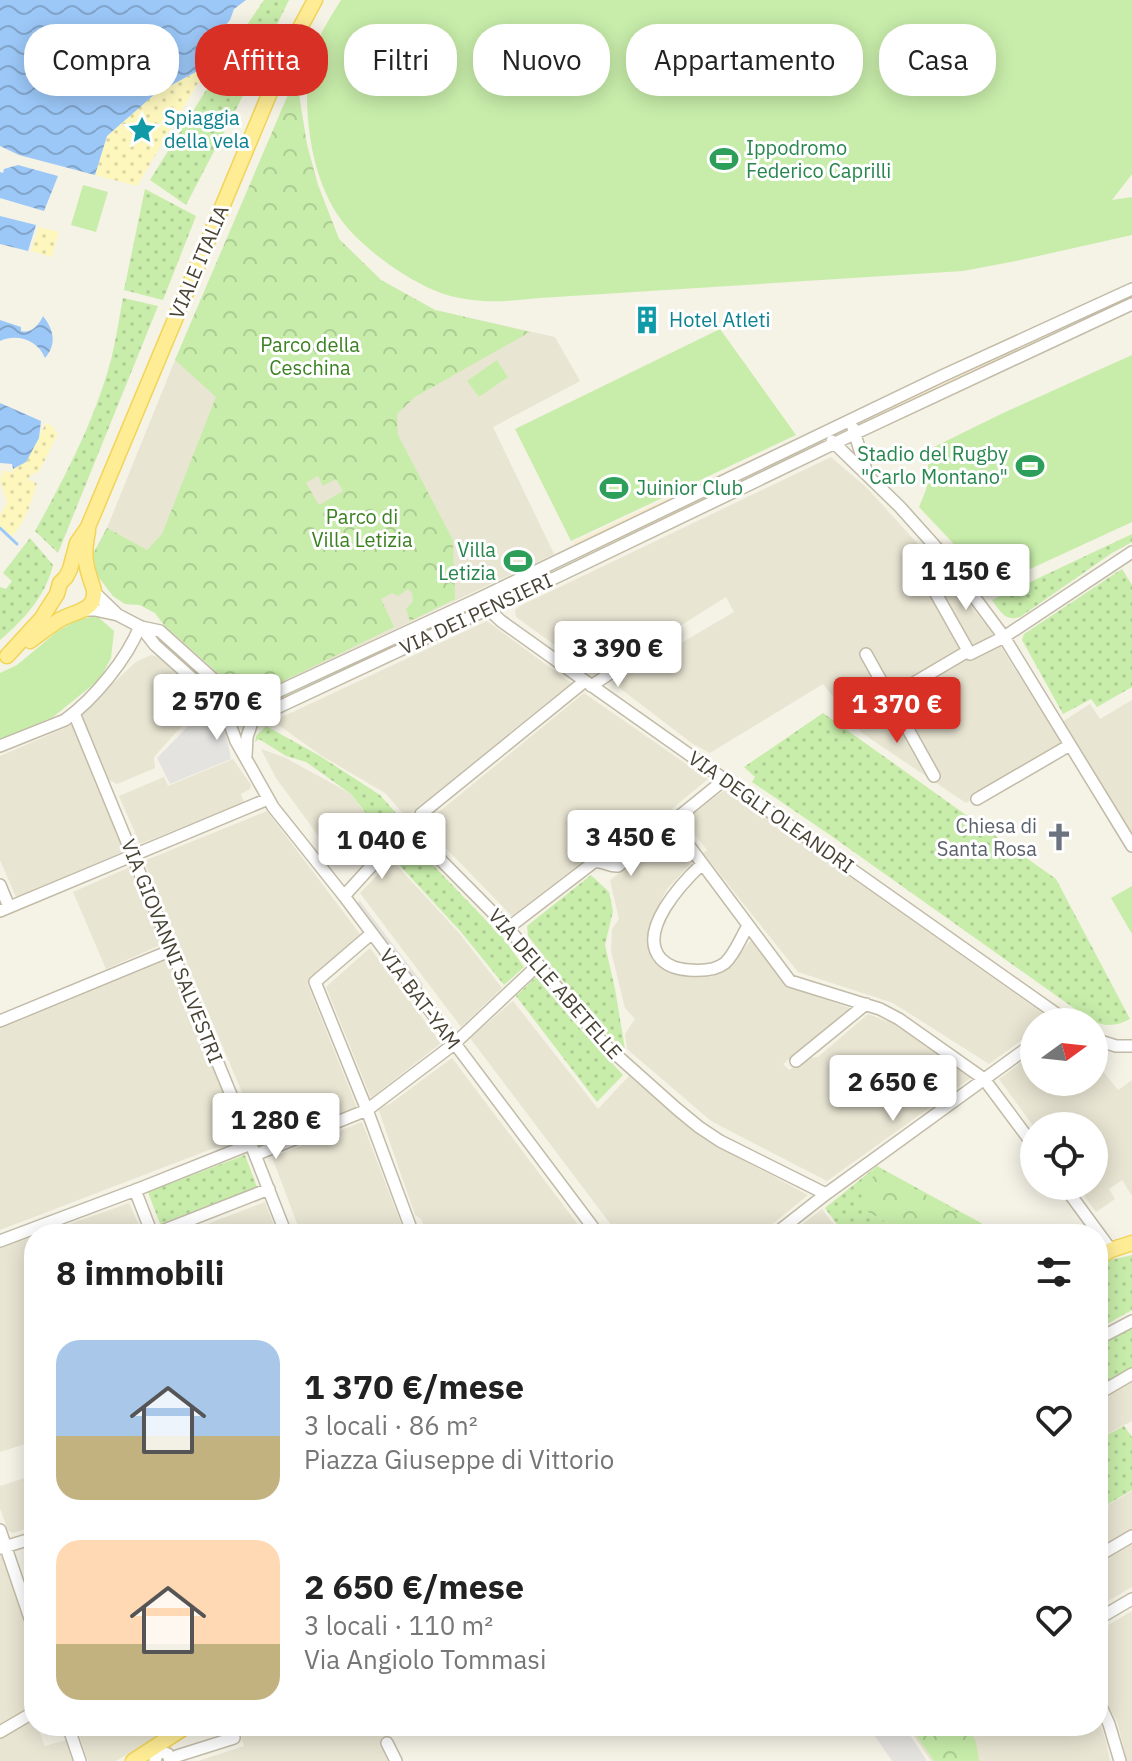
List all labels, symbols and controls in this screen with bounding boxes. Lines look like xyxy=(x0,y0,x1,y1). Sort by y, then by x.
chip: Compra xyxy=(24,24,179,96)
chip: Affitta xyxy=(195,24,328,96)
chip: Filtri xyxy=(344,24,457,96)
chip: Nuovo xyxy=(473,24,610,96)
chip: Appartamento xyxy=(626,24,863,96)
chip: Casa xyxy=(879,24,996,96)
place label: Spiaggia della vela xyxy=(164,104,250,154)
place icon: Spiaggia della vela xyxy=(127,115,157,145)
place label: Ippodromo Federico Caprilli xyxy=(746,134,891,184)
sports icon: Ippodromo Federico Caprilli xyxy=(709,144,739,174)
street label: VIALE ITALIA xyxy=(162,201,235,323)
building icon: Hotel Atleti xyxy=(632,305,662,335)
place label: Hotel Atleti xyxy=(669,306,771,333)
park label: Parco della Ceschina xyxy=(260,331,360,381)
place label: Stadio del Rugby "Carlo Montano" xyxy=(857,440,1008,490)
sports icon: Stadio del Rugby "Carlo Montano" xyxy=(1015,451,1045,481)
sports icon: Juinior Club xyxy=(599,473,629,503)
place label: Juinior Club xyxy=(636,474,743,501)
park label: Parco di Villa Letizia xyxy=(311,503,413,553)
place label: Villa Letizia xyxy=(438,536,496,586)
pin: 1 150 € xyxy=(892,544,1040,612)
sports icon: Villa Letizia xyxy=(503,546,533,576)
text: 1 150 € xyxy=(921,553,1011,587)
street label: VIA DEI PENSIERI xyxy=(395,566,557,661)
pin: 3 390 € xyxy=(544,621,692,689)
text: 3 390 € xyxy=(573,630,663,664)
pin: 2 570 € xyxy=(143,674,291,742)
pin: 1 370 € xyxy=(823,677,971,745)
text: 2 570 € xyxy=(172,683,262,717)
text: 1 370 € xyxy=(852,686,942,720)
street label: VIA DEGLI OLEANDRI xyxy=(683,744,859,879)
pin: 3 450 € xyxy=(557,810,705,878)
place label: Chiesa di Santa Rosa xyxy=(937,812,1037,862)
pin: 1 040 € xyxy=(308,813,456,881)
text: 3 450 € xyxy=(586,819,676,853)
text: 1 040 € xyxy=(337,822,427,856)
church icon: Chiesa di Santa Rosa xyxy=(1044,822,1074,852)
street label: VIA GIOVANNI SALVESTRI xyxy=(115,835,230,1067)
street label: VIA DELLE ABETELLE xyxy=(482,903,628,1065)
street label: VIA BAT-YAM xyxy=(374,943,467,1054)
north arrow xyxy=(1020,1008,1108,1096)
map controls xyxy=(1020,1008,1108,1200)
pin: 2 650 € xyxy=(819,1055,967,1123)
text: 2 650 € xyxy=(848,1064,938,1098)
pin: 1 280 € xyxy=(202,1093,350,1161)
text: 1 280 € xyxy=(231,1102,321,1136)
button: locate xyxy=(1020,1112,1108,1200)
text: 8 immobili xyxy=(56,1250,225,1294)
icon: filters xyxy=(1032,1250,1076,1294)
text: 1 370 €/mese xyxy=(304,1364,524,1408)
icon: home xyxy=(120,1372,216,1468)
icon: heart xyxy=(1032,1398,1076,1442)
text: 3 locali · 86 m² xyxy=(304,1408,478,1442)
text: Piazza Giuseppe di Vittorio xyxy=(304,1442,614,1476)
text: 2 650 €/mese xyxy=(304,1564,524,1608)
icon: home xyxy=(120,1572,216,1668)
icon: heart xyxy=(1032,1598,1076,1642)
text: 3 locali · 110 m² xyxy=(304,1608,493,1642)
text: Via Angiolo Tommasi xyxy=(304,1642,547,1676)

